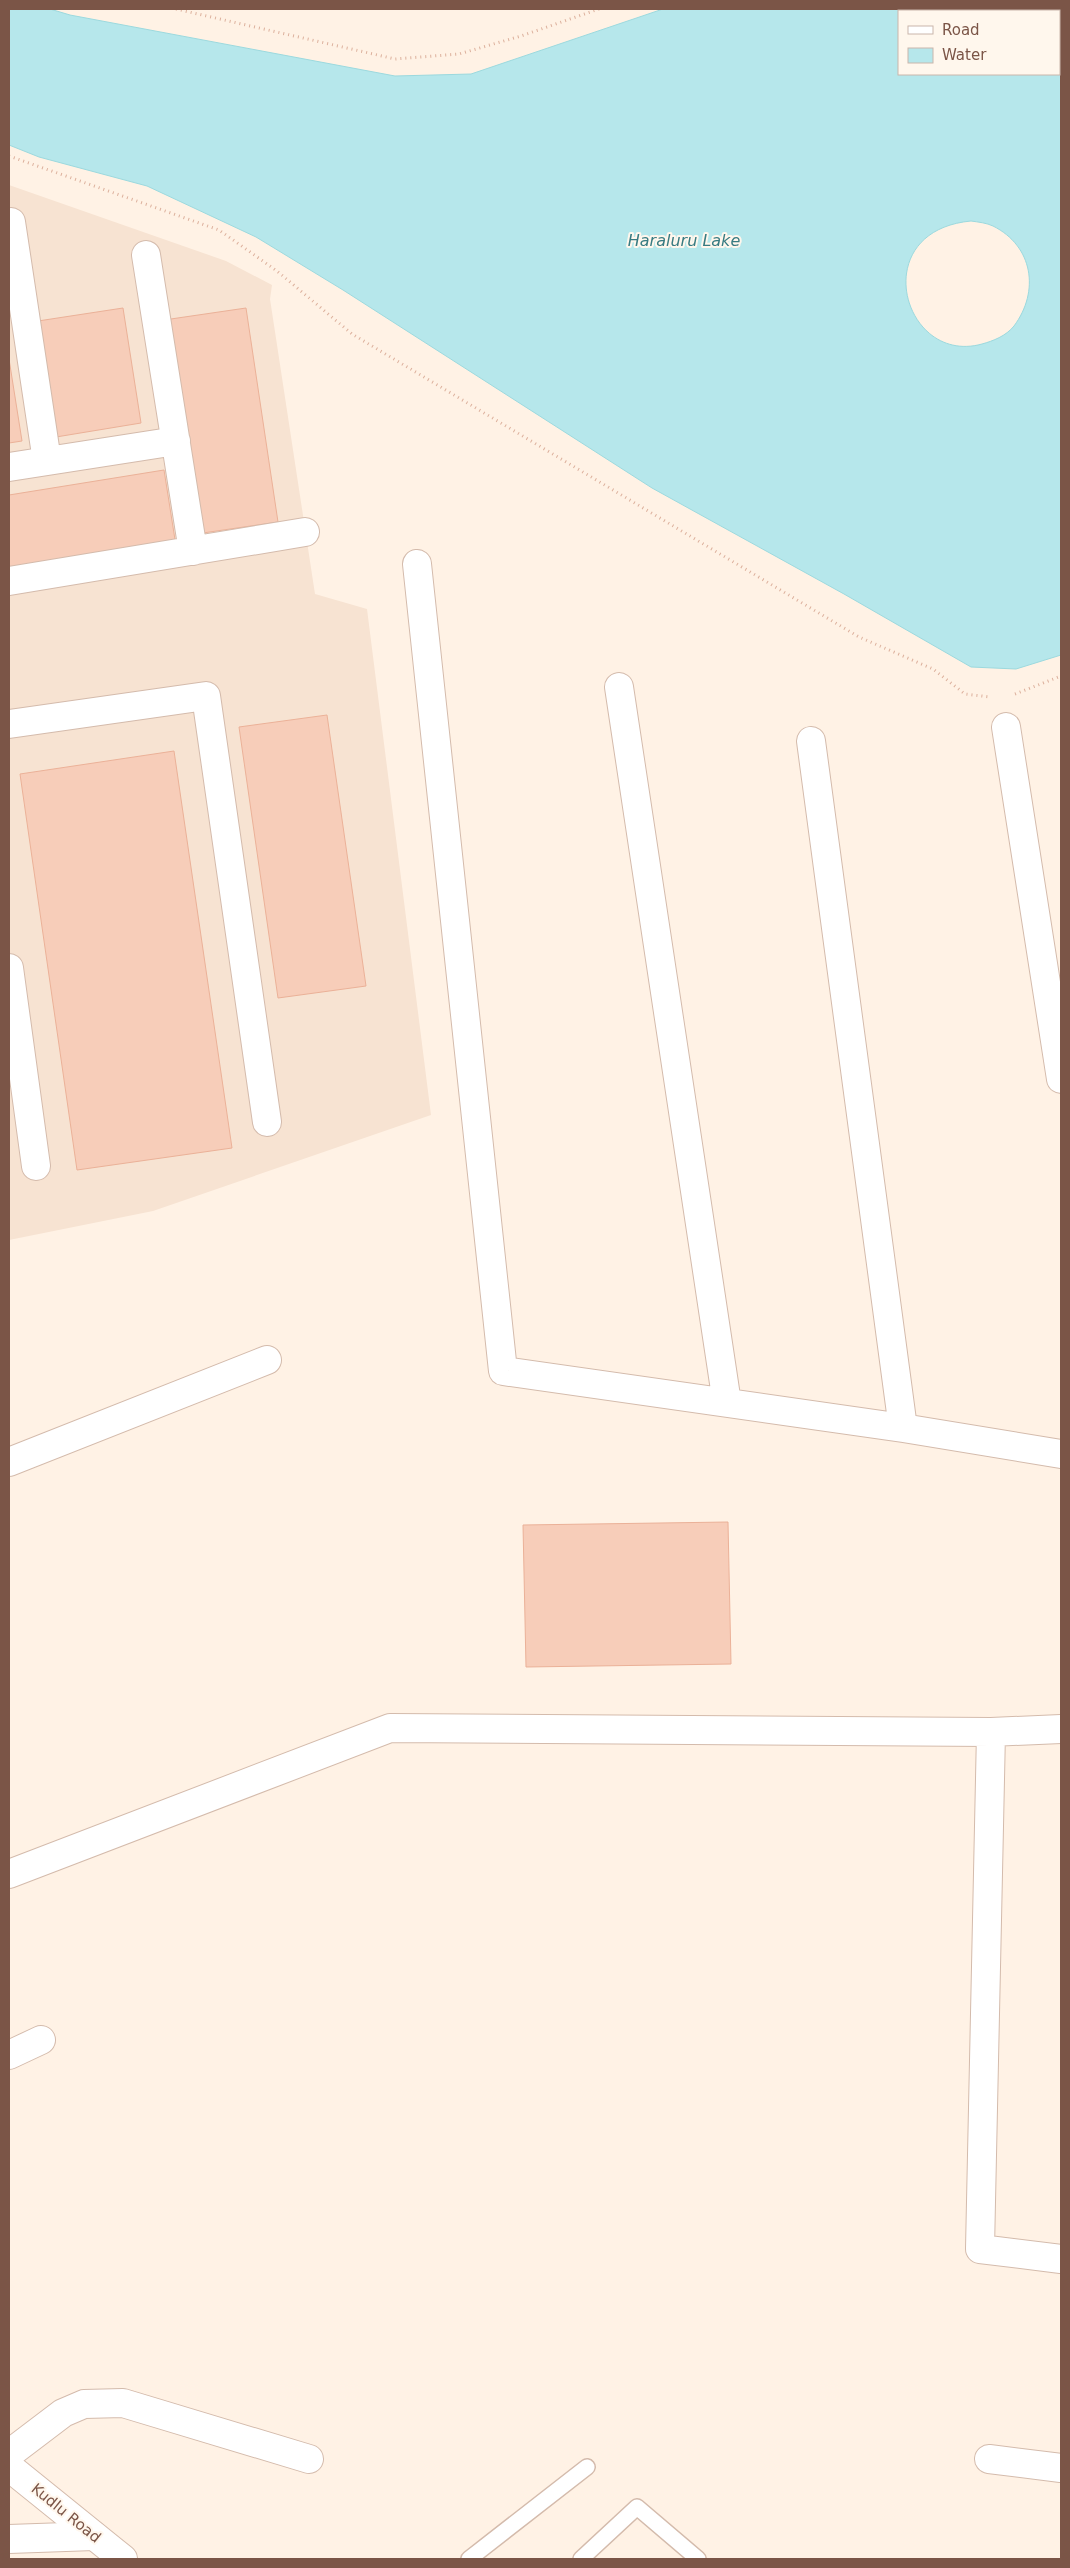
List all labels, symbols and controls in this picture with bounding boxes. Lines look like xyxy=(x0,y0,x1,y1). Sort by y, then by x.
legend xyxy=(898,10,1060,75)
text: Road xyxy=(942,21,980,39)
text: Water xyxy=(942,46,987,64)
water label: Haraluru Lake xyxy=(628,231,740,250)
street label: Kudlu Road xyxy=(28,2480,104,2546)

